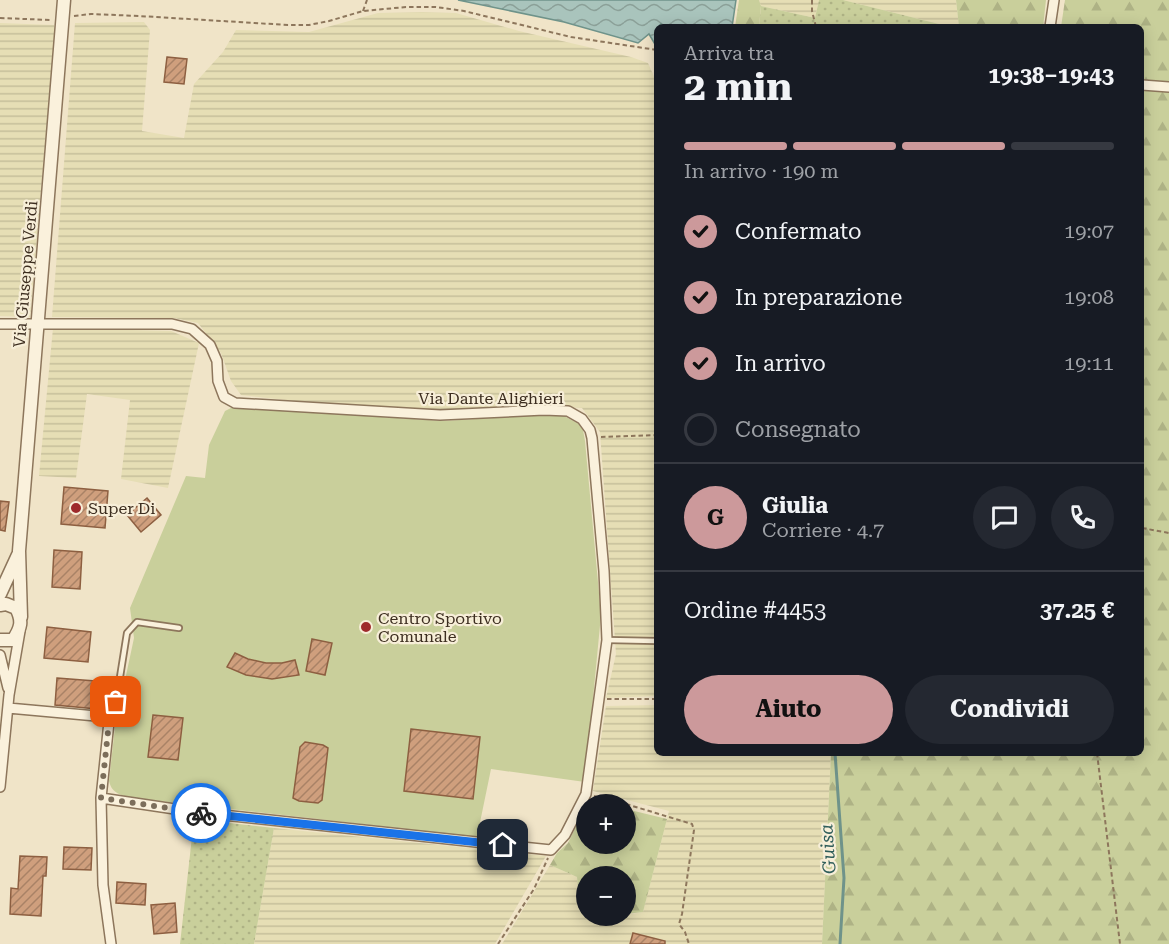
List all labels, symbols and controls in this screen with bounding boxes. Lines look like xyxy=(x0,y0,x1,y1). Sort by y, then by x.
text: Arriva tra xyxy=(684,41,774,65)
text: 19:38–19:43 xyxy=(988,63,1114,88)
text: 2 min xyxy=(684,64,792,110)
text: In arrivo · 190 m xyxy=(684,159,839,183)
street label: Via Giuseppe Verdi xyxy=(10,200,41,348)
icon: check xyxy=(684,215,717,248)
text: Confermato xyxy=(735,219,861,244)
text: 19:07 xyxy=(1064,219,1114,243)
icon: check xyxy=(684,281,717,314)
text: In preparazione xyxy=(735,285,902,310)
text: 19:08 xyxy=(1064,285,1114,309)
icon: check xyxy=(684,347,717,380)
text: In arrivo xyxy=(735,351,826,376)
text: 19:11 xyxy=(1064,351,1114,375)
street label: Via Dante Alighieri xyxy=(418,389,564,408)
text: Consegnato xyxy=(735,417,861,442)
button: chat xyxy=(973,486,1036,549)
button: phone xyxy=(1051,486,1114,549)
text: Giulia xyxy=(762,493,828,518)
place label: Super Di xyxy=(88,499,155,518)
marker: Super Di xyxy=(69,501,83,515)
text: G xyxy=(707,505,724,530)
text: Corriere · 4.7 xyxy=(762,518,884,542)
text: Ordine #4453 xyxy=(684,598,826,623)
text: 37.25 € xyxy=(1040,598,1114,623)
place label: Centro Sportivo Comunale xyxy=(378,609,502,646)
marker: Centro Sportivo Comunale xyxy=(359,620,373,634)
button: Aiuto xyxy=(684,675,893,744)
button: Condividi xyxy=(905,675,1114,744)
pin xyxy=(90,676,141,727)
icon: bag xyxy=(99,685,132,718)
courier xyxy=(171,783,231,843)
map controls xyxy=(576,794,636,926)
button: + xyxy=(576,794,636,854)
icon: bike xyxy=(185,797,218,830)
pin xyxy=(477,819,528,870)
water label: Guisa xyxy=(815,823,840,875)
icon: home xyxy=(486,828,519,861)
button: − xyxy=(576,866,636,926)

